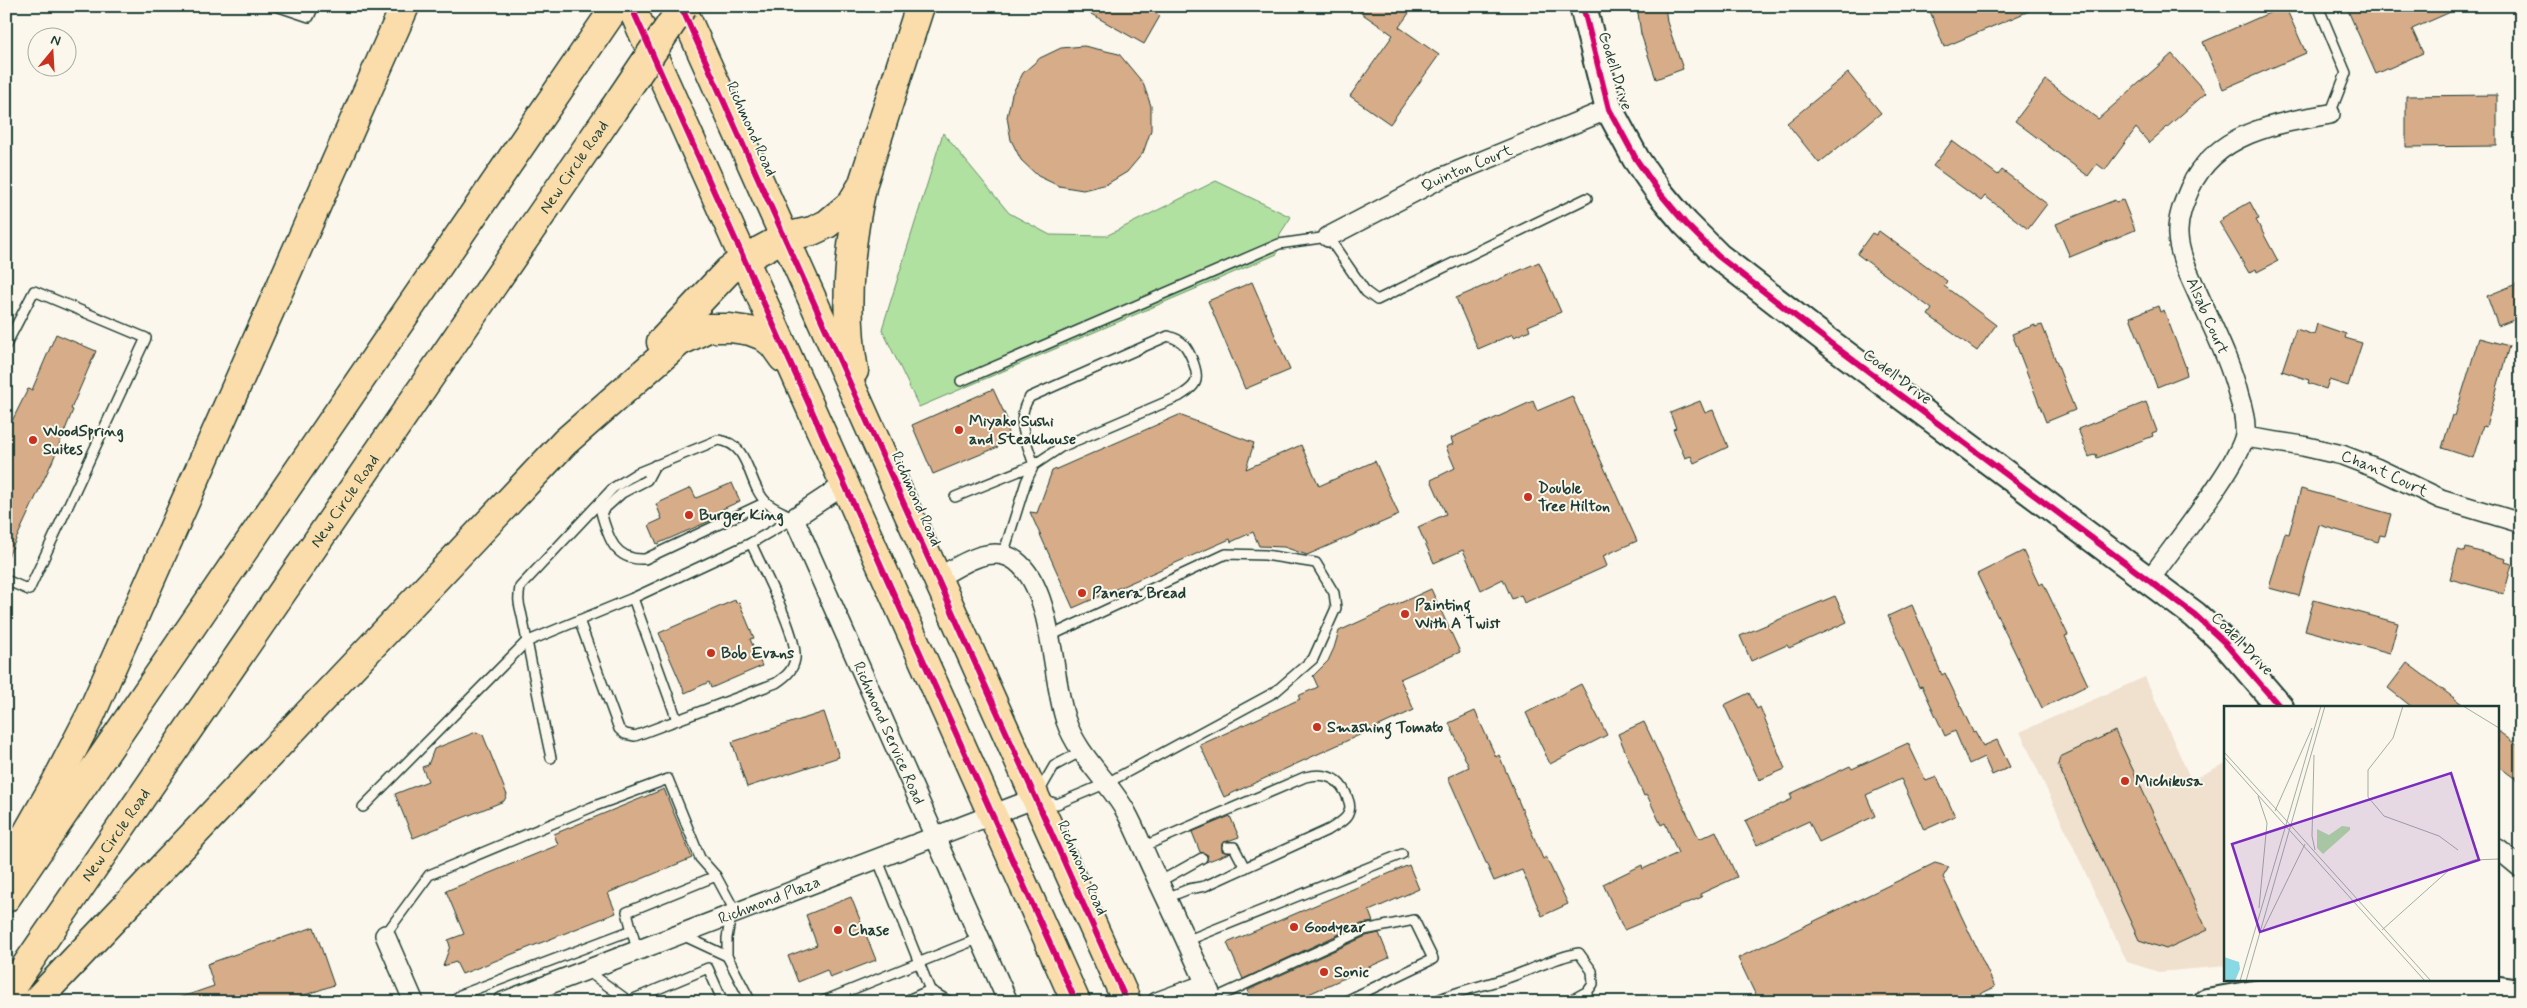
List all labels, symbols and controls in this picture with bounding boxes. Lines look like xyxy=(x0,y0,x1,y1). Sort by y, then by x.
north arrow xyxy=(28,28,78,78)
street label: Codell Drive xyxy=(1593,29,1637,113)
text: N xyxy=(48,31,63,51)
street label: Richmond Road xyxy=(721,78,781,180)
street label: New Circle Road xyxy=(535,116,613,218)
street label: Quinton Court xyxy=(1418,139,1516,197)
street label: Alsab Court xyxy=(2181,274,2233,358)
street label: Codell Drive xyxy=(1858,344,1936,410)
place label: Miyako Sushi and Steakhouse xyxy=(969,411,1076,450)
place label: WoodSpring Suites xyxy=(42,421,124,460)
marker: Miyako Sushi and Steakhouse xyxy=(953,424,965,436)
marker: WoodSpring Suites xyxy=(27,434,39,446)
street label: Chant Court xyxy=(2338,445,2432,502)
street label: Richmond Road xyxy=(886,448,946,550)
street label: New Circle Road xyxy=(305,450,384,552)
place label: Double Tree Hilton xyxy=(1538,478,1610,517)
marker: Double Tree Hilton xyxy=(1522,491,1534,503)
place label: Burger King xyxy=(699,505,784,528)
marker: Burger King xyxy=(683,509,695,521)
place label: Panera Bread xyxy=(1092,583,1186,604)
marker: Panera Bread xyxy=(1076,587,1088,599)
place label: Painting With A Twist xyxy=(1414,595,1501,634)
marker: Painting With A Twist xyxy=(1399,608,1411,620)
street label: Codell Drive xyxy=(2206,608,2278,680)
place label: Bob Evans xyxy=(721,643,794,664)
marker: Bob Evans xyxy=(705,647,717,659)
street label: Richmond Service Road xyxy=(848,658,930,808)
inset map xyxy=(2224,706,2500,980)
place label: Smashing Tomato xyxy=(1327,717,1443,740)
marker: Smashing Tomato xyxy=(1311,721,1323,733)
place label: Michikusa xyxy=(2135,771,2203,792)
marker: Michikusa xyxy=(2119,775,2131,787)
street label: New Circle Road xyxy=(76,784,155,886)
street label: Richmond Road xyxy=(1052,817,1112,919)
street label: Richmond Plaza xyxy=(715,871,823,929)
place label: Goodyear xyxy=(1304,917,1366,938)
place label: Chase xyxy=(848,920,889,941)
marker: Goodyear xyxy=(1288,921,1300,933)
marker: Chase xyxy=(832,924,844,936)
place label: Sonic xyxy=(1334,962,1369,983)
marker: Sonic xyxy=(1318,966,1330,978)

